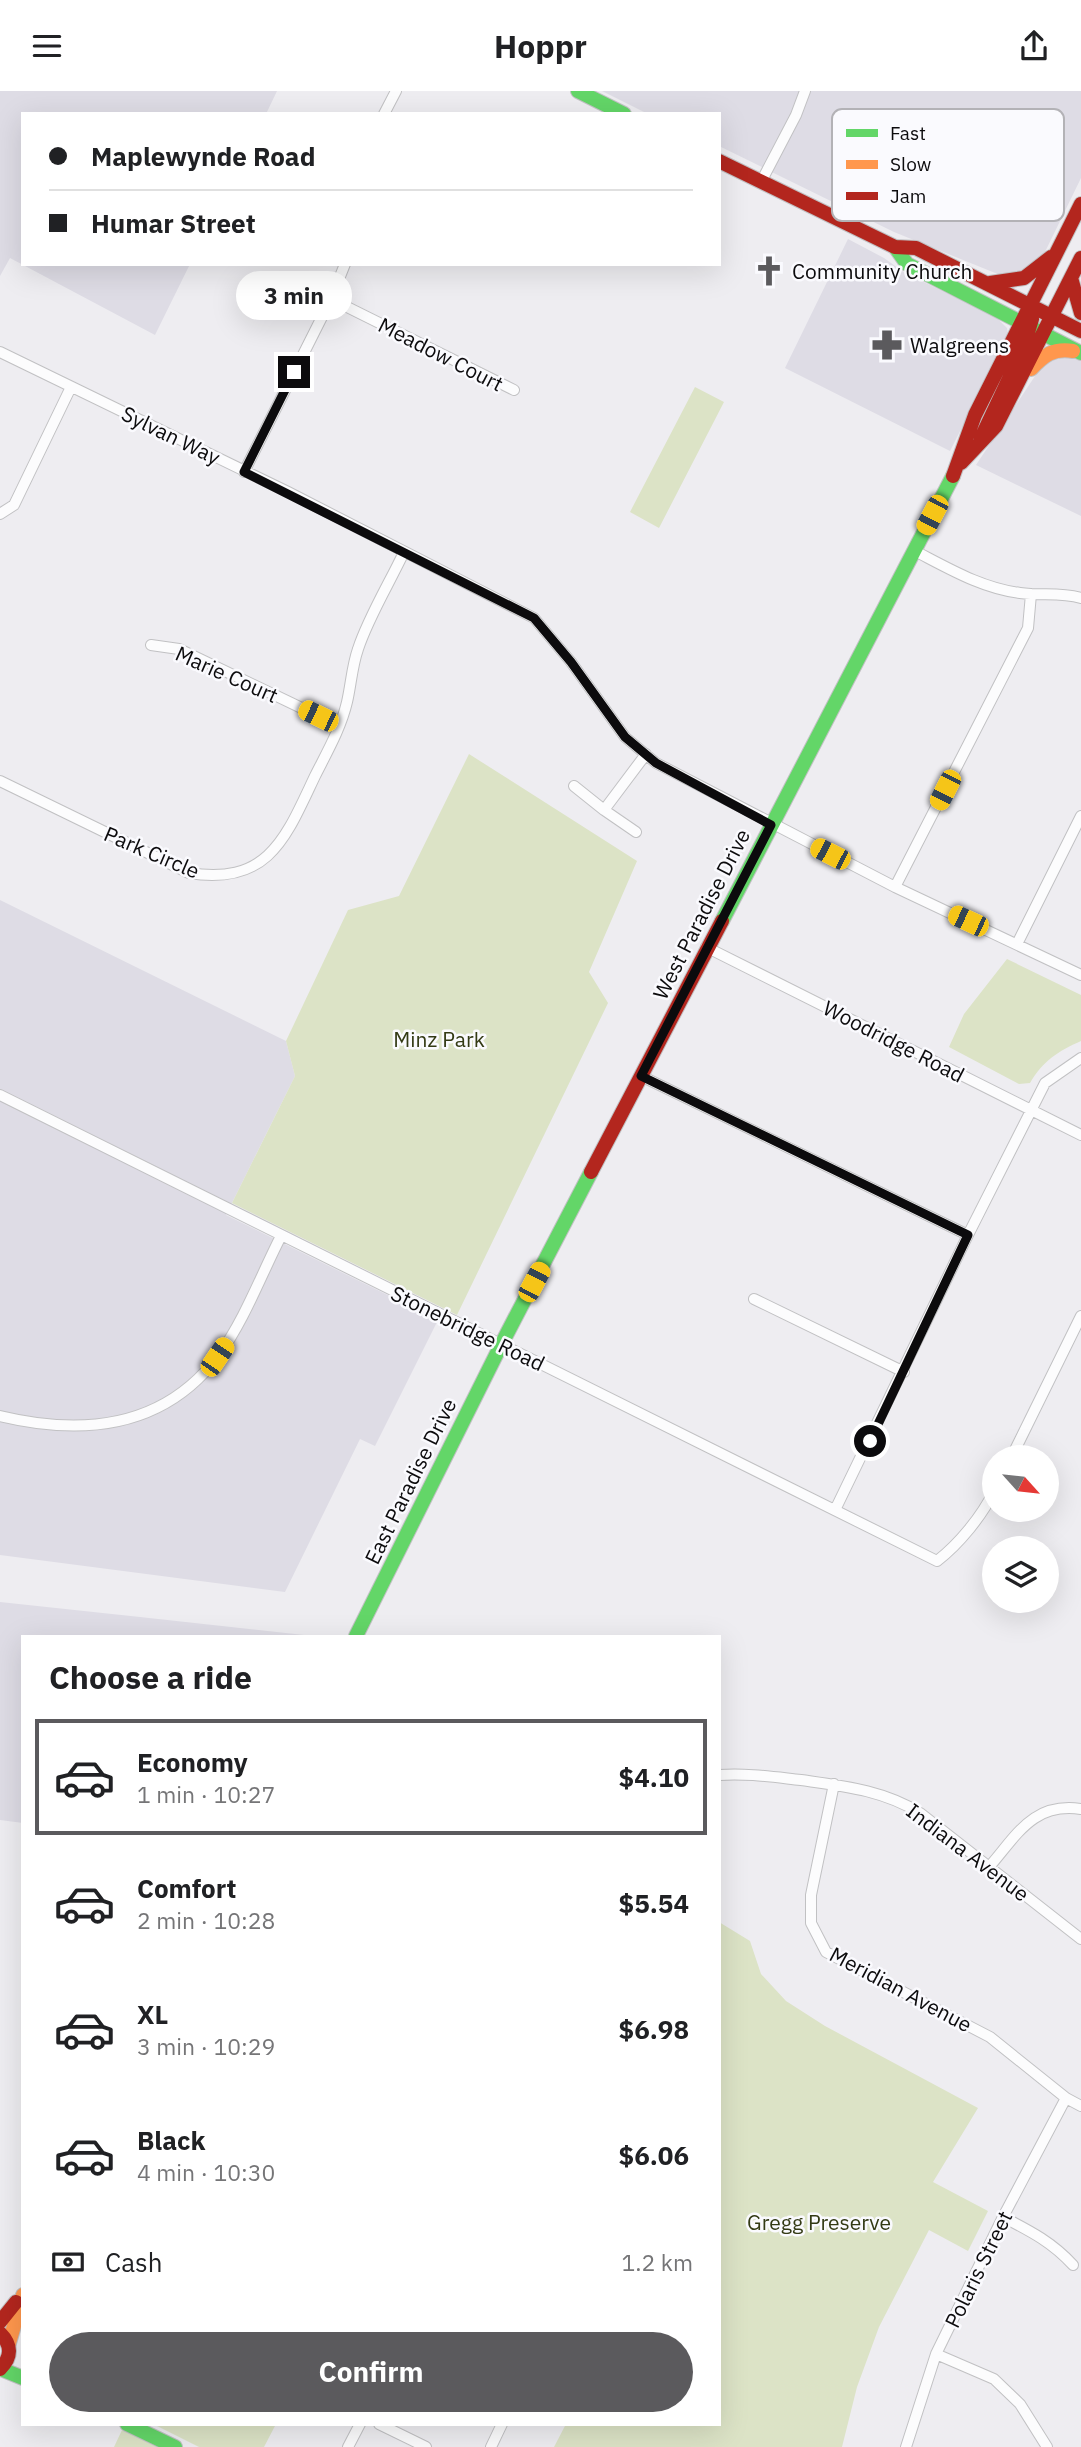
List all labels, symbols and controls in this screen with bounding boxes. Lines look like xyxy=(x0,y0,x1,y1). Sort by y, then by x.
text: Hoppr xyxy=(494,25,587,67)
icon: menu xyxy=(28,27,66,65)
icon: share xyxy=(1015,27,1053,65)
legend xyxy=(832,109,1064,221)
text: Fast xyxy=(890,121,926,145)
text: Maplewynde Road xyxy=(91,139,315,173)
text: Slow xyxy=(890,152,931,176)
text: Jam xyxy=(890,184,926,208)
text: Humar Street xyxy=(91,206,256,240)
church icon: Community Church xyxy=(752,254,786,288)
place label: Community Church xyxy=(792,257,972,285)
callout: 3 min xyxy=(236,271,352,320)
text: 3 min xyxy=(264,280,324,310)
street label: Meadow Court xyxy=(374,311,508,397)
pharmacy icon: Walgreens xyxy=(870,328,904,362)
place label: Walgreens xyxy=(910,331,1009,359)
route end xyxy=(278,356,310,388)
street label: Sylvan Way xyxy=(117,399,225,471)
car xyxy=(913,492,952,538)
street label: Marie Court xyxy=(171,639,283,709)
car xyxy=(295,697,342,735)
car xyxy=(927,767,964,813)
street label: Park Circle xyxy=(100,819,204,885)
street label: West Paradise Drive xyxy=(646,824,756,1004)
car xyxy=(807,835,854,873)
car xyxy=(945,903,992,939)
street label: Woodridge Road xyxy=(819,993,969,1089)
park label: Minz Park xyxy=(393,1025,485,1053)
car xyxy=(515,1259,554,1305)
street label: Stonebridge Road xyxy=(386,1279,550,1377)
car xyxy=(197,1334,238,1380)
street label: East Paradise Drive xyxy=(358,1393,462,1569)
route start xyxy=(854,1425,886,1457)
north arrow xyxy=(982,1445,1059,1523)
map controls xyxy=(982,1445,1059,1613)
button: layers xyxy=(982,1536,1059,1613)
text: Choose a ride xyxy=(49,1656,252,1698)
text: Economy xyxy=(137,1745,248,1779)
icon: car xyxy=(53,1746,116,1809)
text: $4.10 xyxy=(619,1760,689,1794)
text: 1 min · 10:27 xyxy=(137,1779,275,1809)
street label: Indiana Avenue xyxy=(901,1797,1035,1907)
text: Comfort xyxy=(137,1871,236,1905)
icon: car xyxy=(53,1872,116,1935)
text: $5.54 xyxy=(619,1886,689,1920)
text: 2 min · 10:28 xyxy=(137,1905,275,1935)
street label: Meridian Avenue xyxy=(825,1940,977,2038)
text: XL xyxy=(137,1997,168,2031)
icon: car xyxy=(53,1998,116,2061)
text: $6.98 xyxy=(619,2012,689,2046)
text: 3 min · 10:29 xyxy=(137,2031,275,2061)
text: Black xyxy=(137,2123,205,2157)
icon: car xyxy=(53,2124,116,2187)
text: $6.06 xyxy=(619,2138,689,2172)
text: 4 min · 10:30 xyxy=(137,2157,275,2187)
street label: Polaris Street xyxy=(938,2206,1018,2332)
park label: Gregg Preserve xyxy=(747,2208,891,2236)
icon: cash xyxy=(49,2243,87,2281)
text: Cash xyxy=(105,2245,162,2279)
text: 1.2 km xyxy=(622,2247,693,2277)
button: Confirm xyxy=(49,2332,693,2412)

